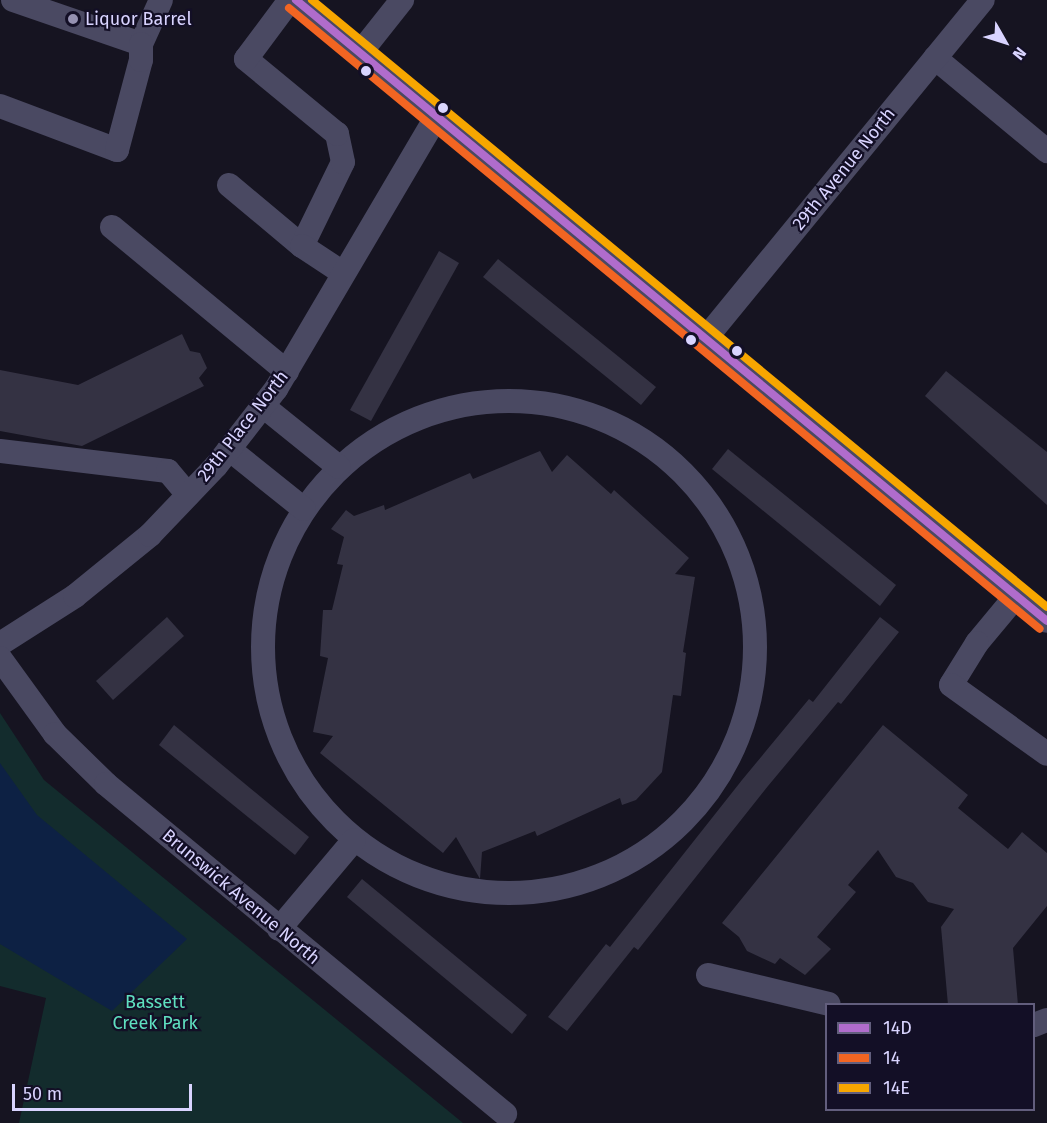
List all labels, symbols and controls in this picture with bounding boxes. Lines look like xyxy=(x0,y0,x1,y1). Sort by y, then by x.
place label: Liquor Barrel xyxy=(85,8,192,30)
marker: Liquor Barrel xyxy=(66,12,80,26)
north arrow xyxy=(975,12,1035,72)
text: N xyxy=(1009,44,1030,64)
unlabelled marker xyxy=(360,65,372,77)
unlabelled marker xyxy=(437,102,449,114)
street label: 29th Avenue North xyxy=(788,103,900,235)
unlabelled marker xyxy=(685,334,697,346)
unlabelled marker xyxy=(731,345,743,357)
street label: 29th Place North xyxy=(193,366,293,486)
street label: Brunswick Avenue North xyxy=(158,825,324,969)
park label: Bassett Creek Park xyxy=(112,992,198,1034)
legend xyxy=(825,1003,1035,1111)
text: 14D xyxy=(883,1017,912,1039)
text: 14 xyxy=(883,1047,900,1069)
scale bar xyxy=(15,1072,195,1110)
text: 14E xyxy=(883,1077,910,1099)
text: 50 m xyxy=(23,1083,62,1105)

